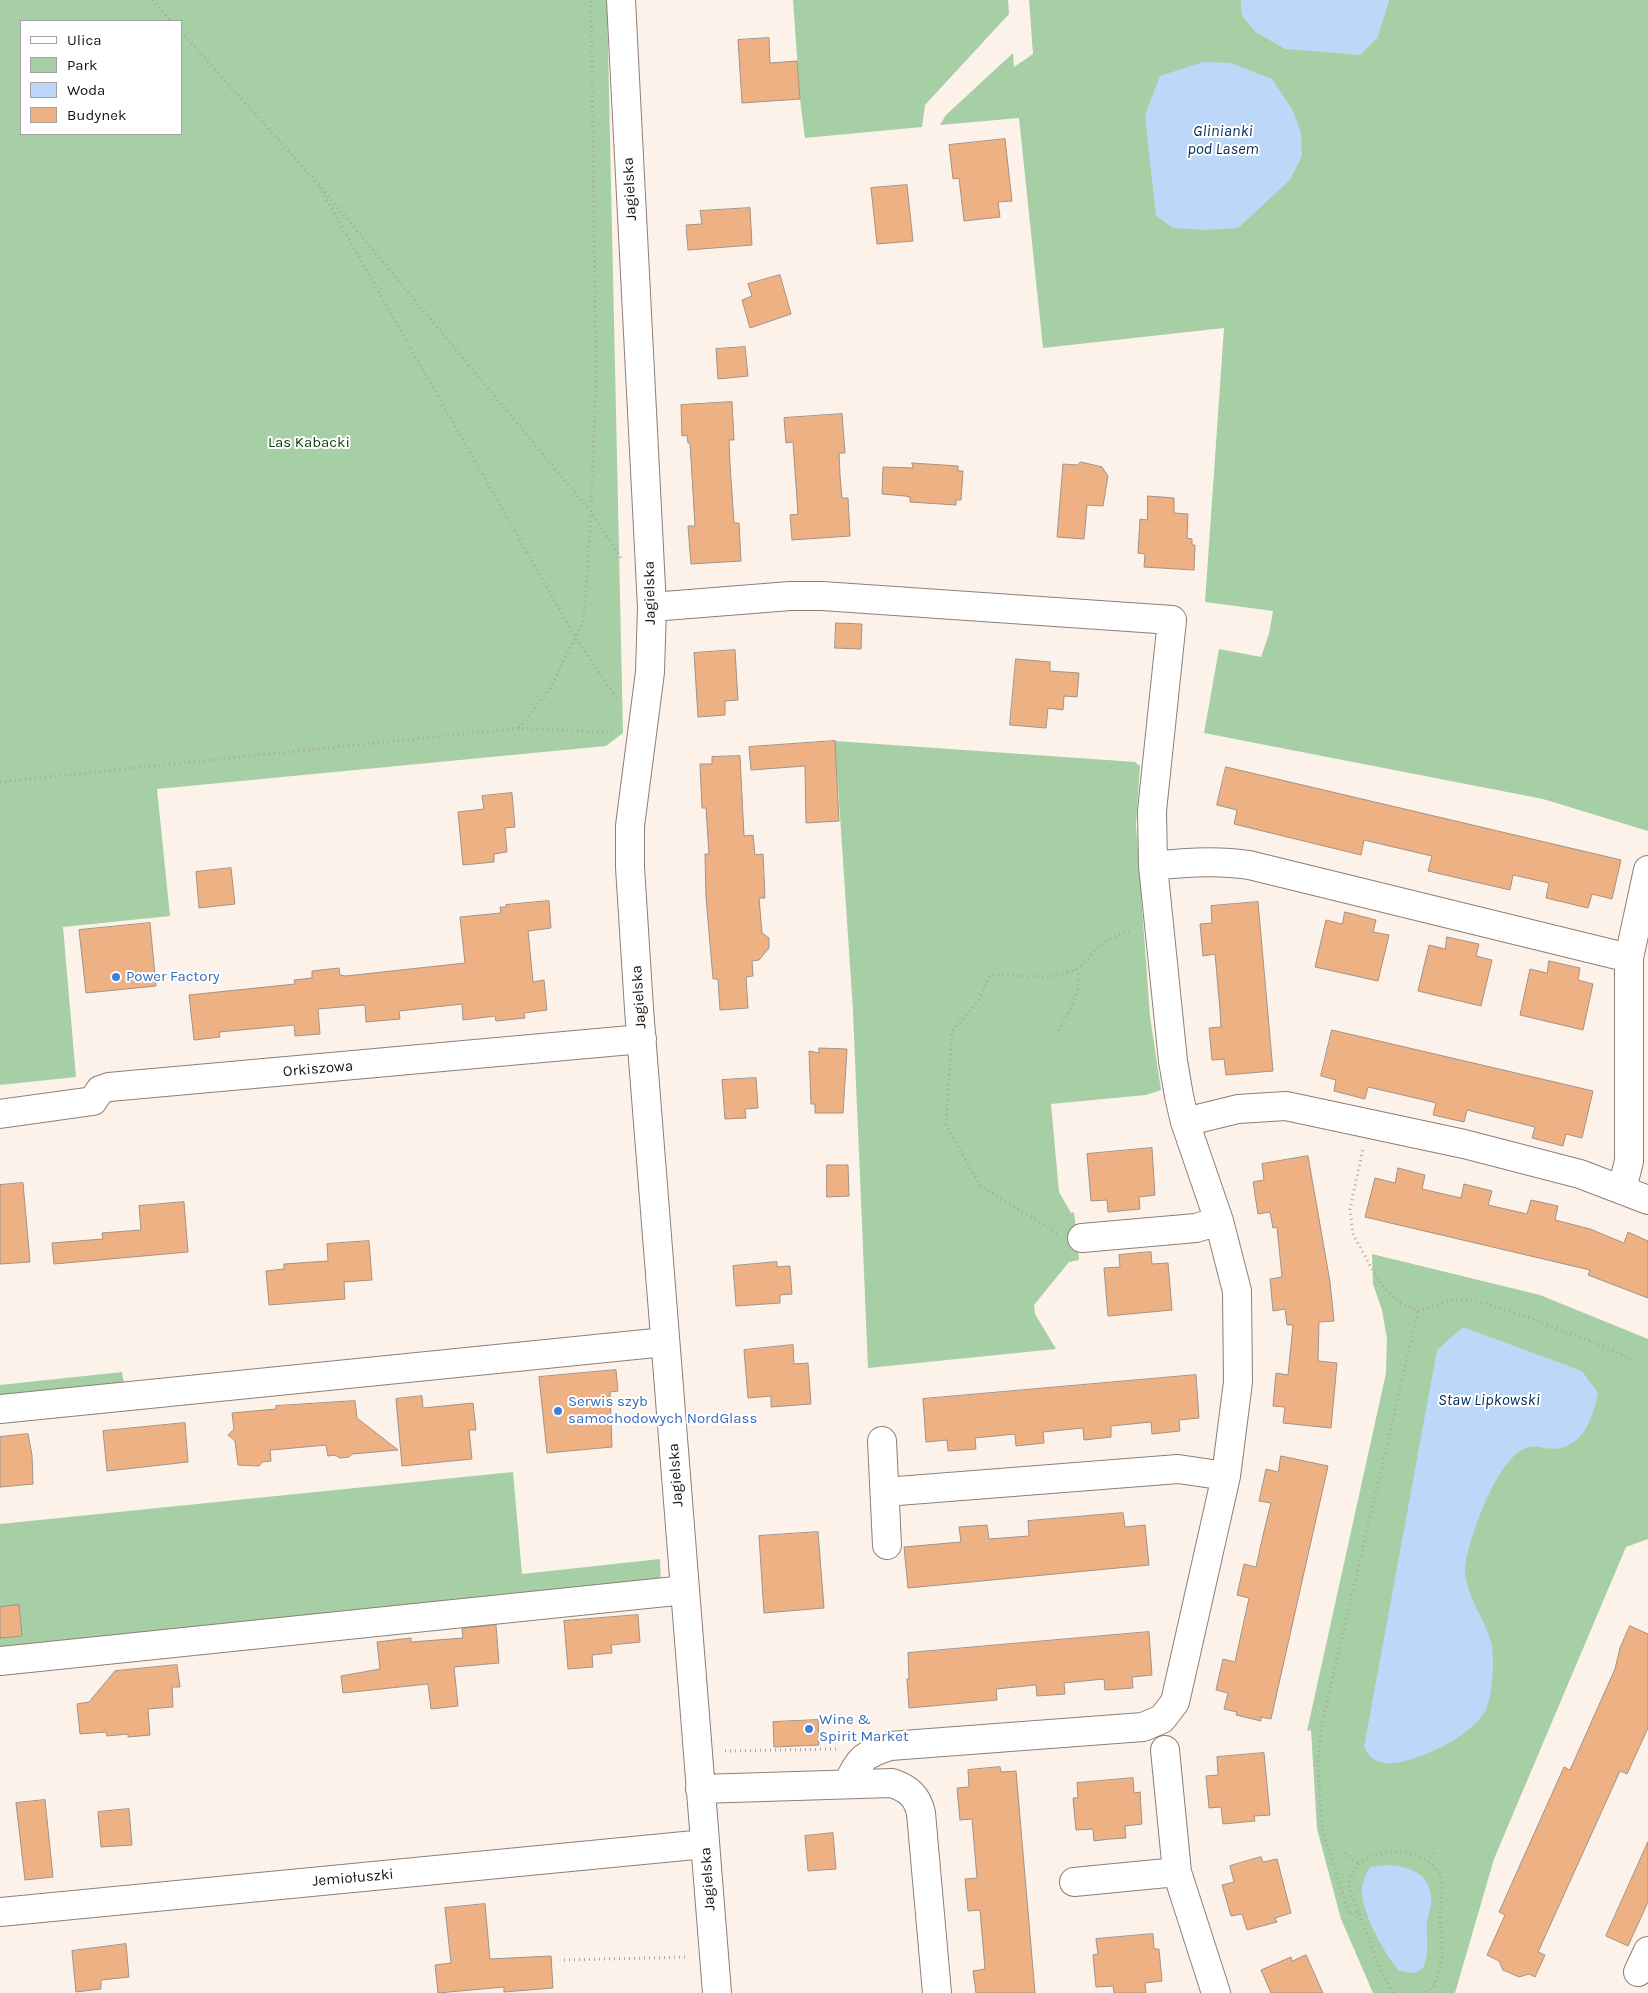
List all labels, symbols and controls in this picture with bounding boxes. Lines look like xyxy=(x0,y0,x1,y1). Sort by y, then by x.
legend xyxy=(20,20,182,135)
text: Ulica xyxy=(67,31,101,49)
text: Park xyxy=(67,56,97,74)
text: Woda xyxy=(67,81,105,99)
text: Budynek xyxy=(67,106,126,124)
water label: Glinianki pod Lasem xyxy=(1187,121,1259,159)
street label: Jagielska xyxy=(619,157,641,221)
park label: Las Kabacki xyxy=(268,434,350,452)
street label: Jagielska xyxy=(640,561,660,625)
street label: Jagielska xyxy=(628,965,650,1029)
place label: Power Factory xyxy=(126,968,220,986)
marker: Power Factory xyxy=(110,971,122,983)
street label: Orkiszowa xyxy=(282,1057,354,1081)
water label: Staw Lipkowski xyxy=(1438,1390,1540,1410)
place label: Serwis szyb samochodowych NordGlass xyxy=(568,1393,757,1428)
marker: Serwis szyb samochodowych NordGlass xyxy=(552,1405,564,1417)
street label: Jagielska xyxy=(665,1443,687,1507)
place label: Wine & Spirit Market xyxy=(819,1711,909,1746)
marker: Wine & Spirit Market xyxy=(803,1723,815,1735)
street label: Jagielska xyxy=(697,1847,719,1911)
street label: Jemiołuszki xyxy=(312,1865,394,1891)

